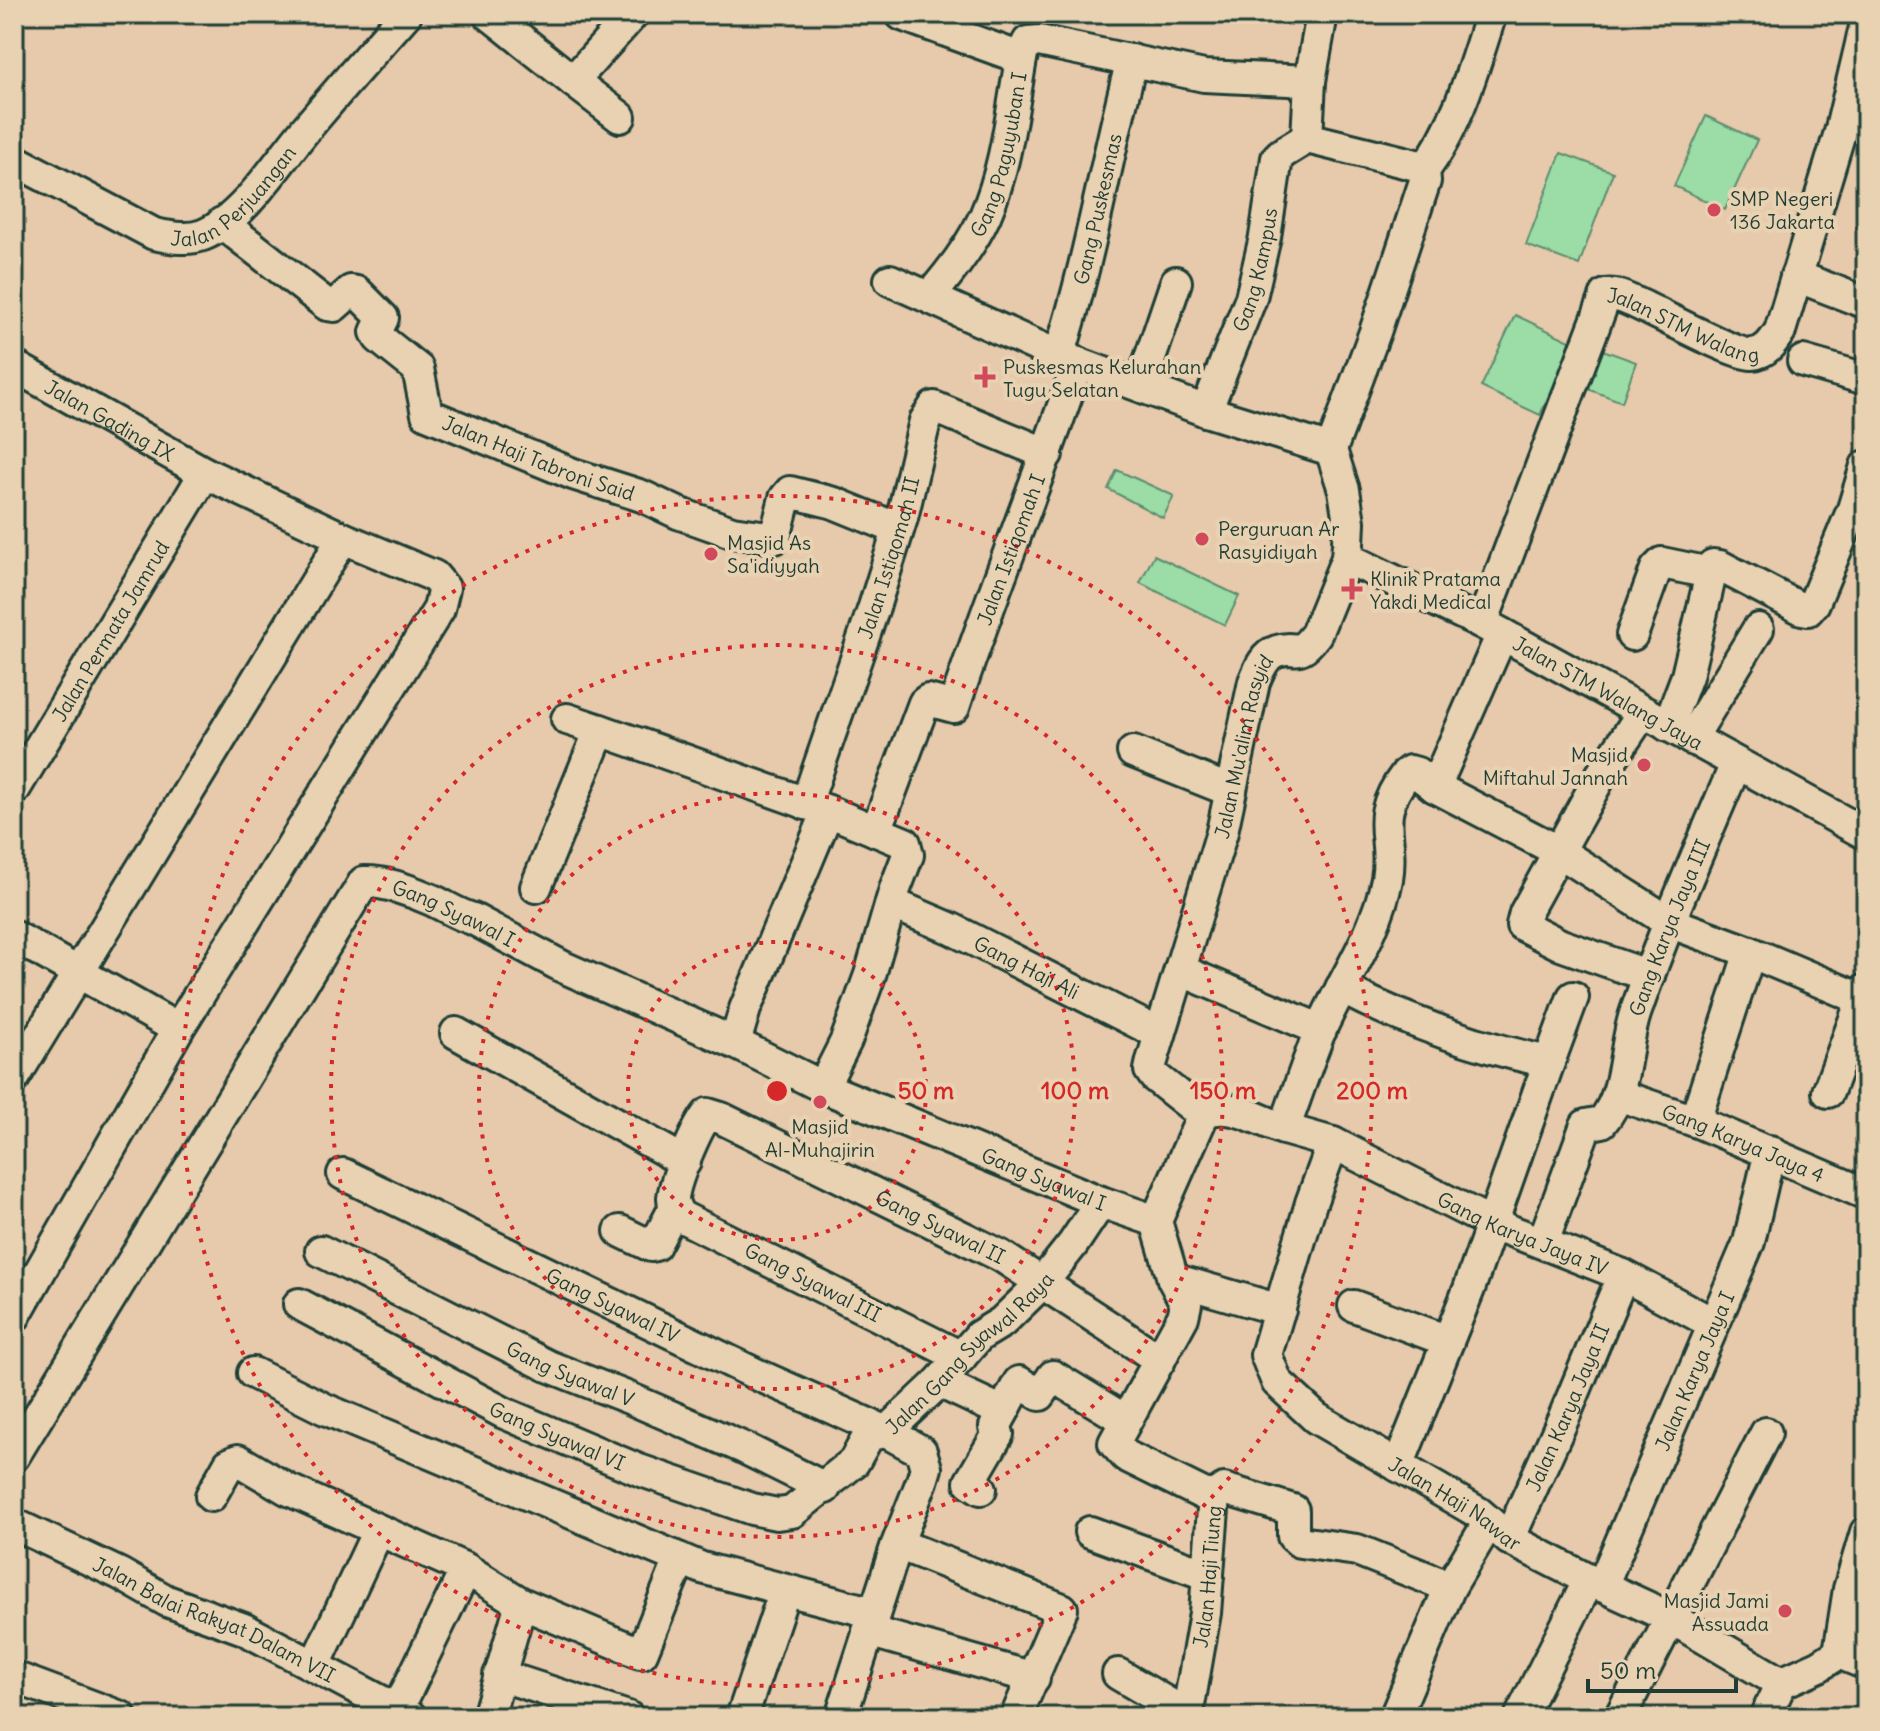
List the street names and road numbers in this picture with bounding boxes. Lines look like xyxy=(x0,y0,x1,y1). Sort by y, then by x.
street label: Gang Paguyuban I xyxy=(964,70,1031,241)
street label: Gang Puskesmas xyxy=(1067,131,1126,287)
street label: Jalan Perjuangan xyxy=(169,140,301,251)
street label: Gang Kampus xyxy=(1226,206,1282,335)
street label: Jalan STM Walang xyxy=(1606,282,1760,367)
street label: Jalan Gading IX xyxy=(41,374,180,466)
street label: Jalan Haji Tabroni Said xyxy=(439,409,638,505)
street label: Jalan Istiqomah I xyxy=(971,470,1050,628)
street label: Jalan Istiqomah II xyxy=(852,474,924,642)
street label: Jalan Permata Jamrud xyxy=(46,536,174,726)
street label: Jalan STM Walang Jaya xyxy=(1509,630,1708,755)
street label: Jalan Mu'alim Rasyid xyxy=(1208,649,1278,841)
street label: Gang Karya Jaya III xyxy=(1623,835,1715,1019)
street label: Gang Syawal I xyxy=(390,874,519,952)
street label: Gang Haji Ali xyxy=(970,930,1084,1004)
street label: Gang Karya Jaya 4 xyxy=(1659,1098,1828,1187)
street label: Gang Syawal I xyxy=(978,1142,1109,1215)
street label: Gang Syawal II xyxy=(872,1184,1009,1269)
street label: Gang Karya Jaya IV xyxy=(1433,1186,1612,1280)
street label: Gang Syawal III xyxy=(741,1237,885,1327)
street label: Gang Syawal IV xyxy=(542,1262,684,1348)
street label: Jalan Gang Syawal Raya xyxy=(880,1267,1059,1439)
street label: Jalan Karya Jaya I xyxy=(1649,1287,1739,1454)
street label: Jalan Karya Jaya II xyxy=(1520,1320,1614,1495)
street label: Gang Syawal V xyxy=(503,1335,638,1411)
street label: Gang Syawal VI xyxy=(485,1395,629,1475)
street label: Jalan Haji Nawar xyxy=(1384,1451,1525,1556)
street label: Jalan Haji Tiung xyxy=(1187,1505,1226,1650)
street label: Jalan Balai Rakyat Dalam VII xyxy=(89,1551,340,1687)

